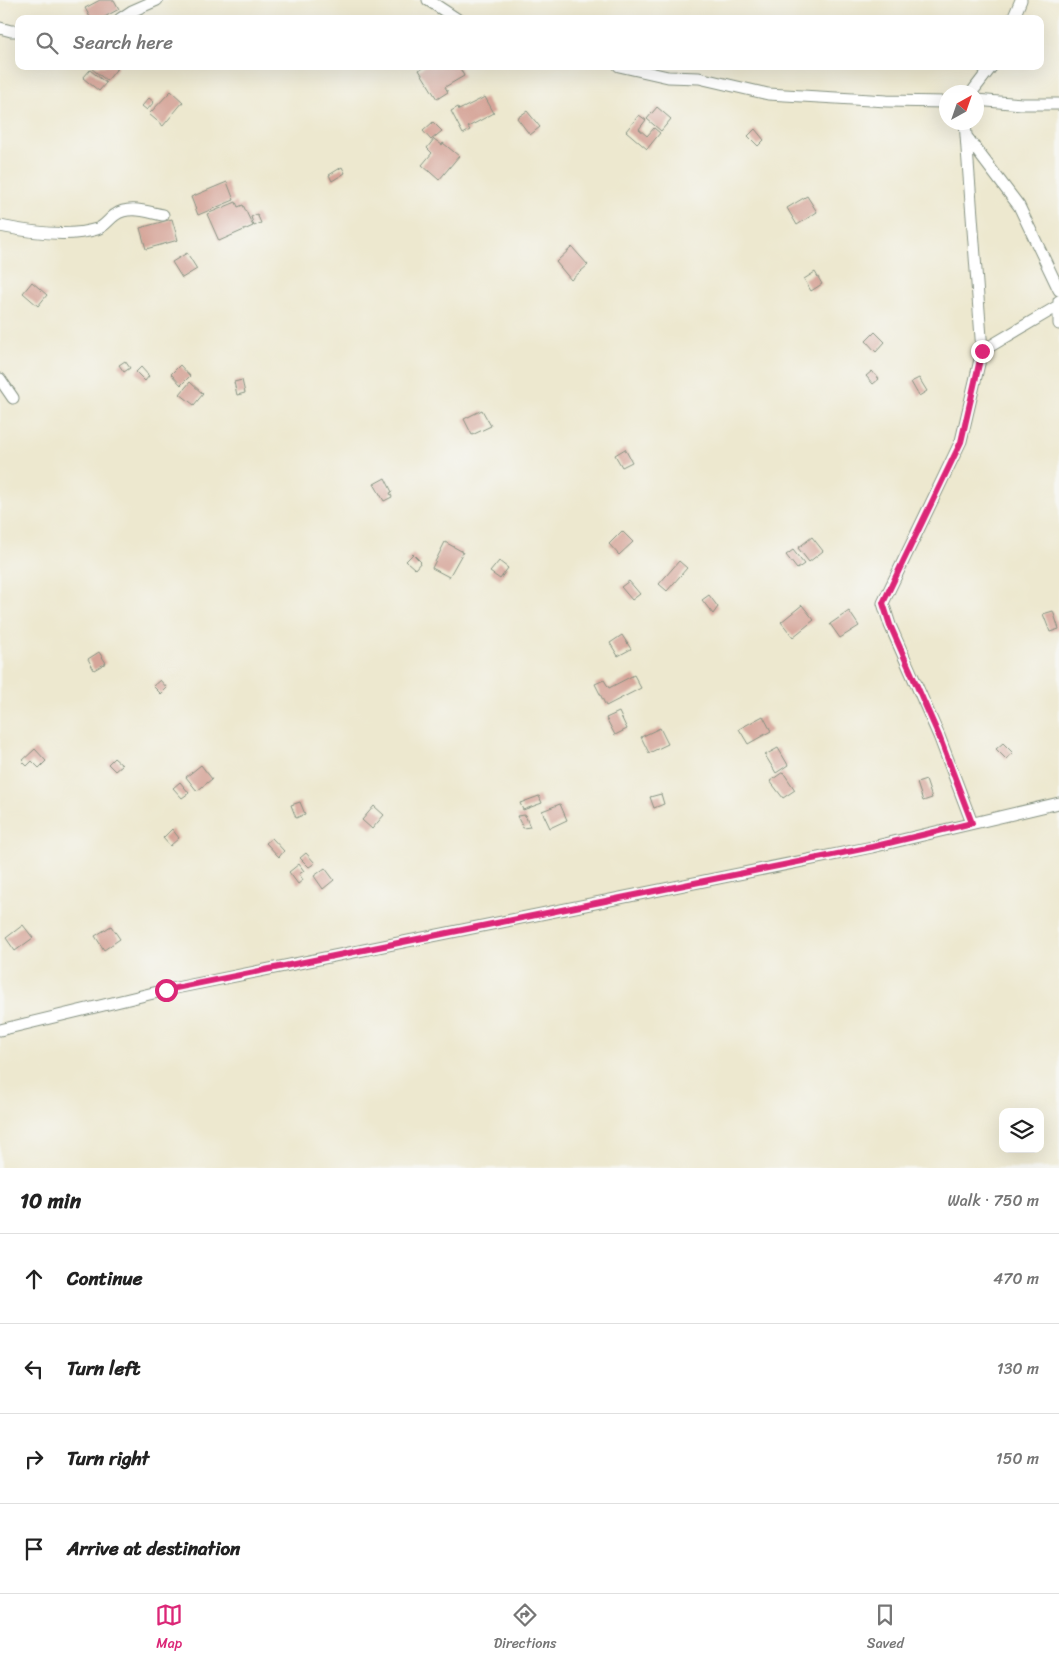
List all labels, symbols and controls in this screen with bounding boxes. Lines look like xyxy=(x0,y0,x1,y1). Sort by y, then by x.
search box xyxy=(15,15,1044,70)
text: Search here xyxy=(73,26,173,59)
icon: search xyxy=(33,29,61,57)
north arrow xyxy=(939,85,984,130)
route end xyxy=(971,340,994,363)
route start xyxy=(155,979,178,1002)
map controls xyxy=(999,1108,1044,1153)
button: layers xyxy=(999,1108,1044,1153)
text: 10 min xyxy=(20,1182,81,1220)
text: Walk · 750 m xyxy=(947,1186,1039,1215)
text: Continue xyxy=(67,1262,143,1295)
text: 470 m xyxy=(993,1264,1039,1293)
icon: ahead xyxy=(20,1265,48,1293)
text: Turn left xyxy=(67,1352,140,1385)
text: 130 m xyxy=(997,1354,1039,1383)
icon: left xyxy=(20,1355,48,1383)
text: Turn right xyxy=(67,1442,149,1475)
text: 150 m xyxy=(996,1444,1039,1473)
icon: right xyxy=(20,1445,48,1473)
text: Arrive at destination xyxy=(67,1532,240,1565)
icon: arrive xyxy=(20,1535,48,1563)
tab: Map xyxy=(155,1601,183,1656)
tab: Directions xyxy=(494,1601,556,1656)
tab: Saved xyxy=(867,1601,904,1656)

